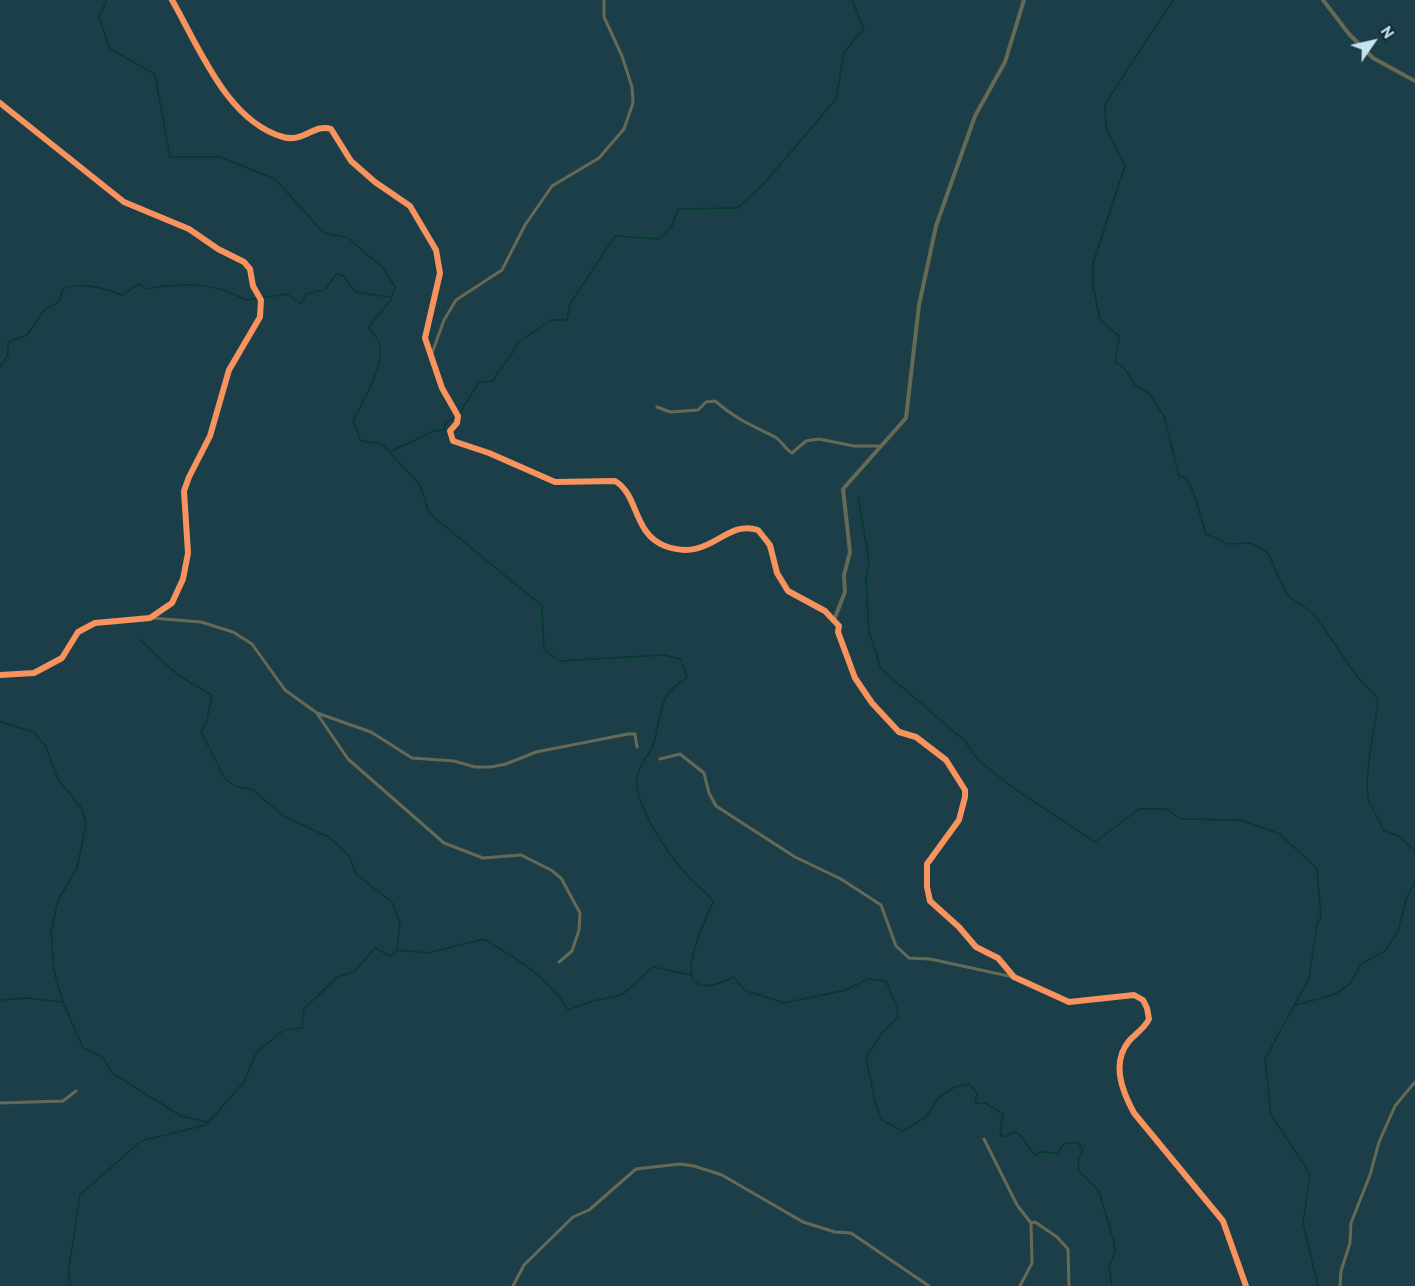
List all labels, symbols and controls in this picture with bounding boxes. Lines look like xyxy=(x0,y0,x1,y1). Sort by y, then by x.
north arrow xyxy=(1343,12,1403,72)
text: N xyxy=(1377,22,1399,42)

